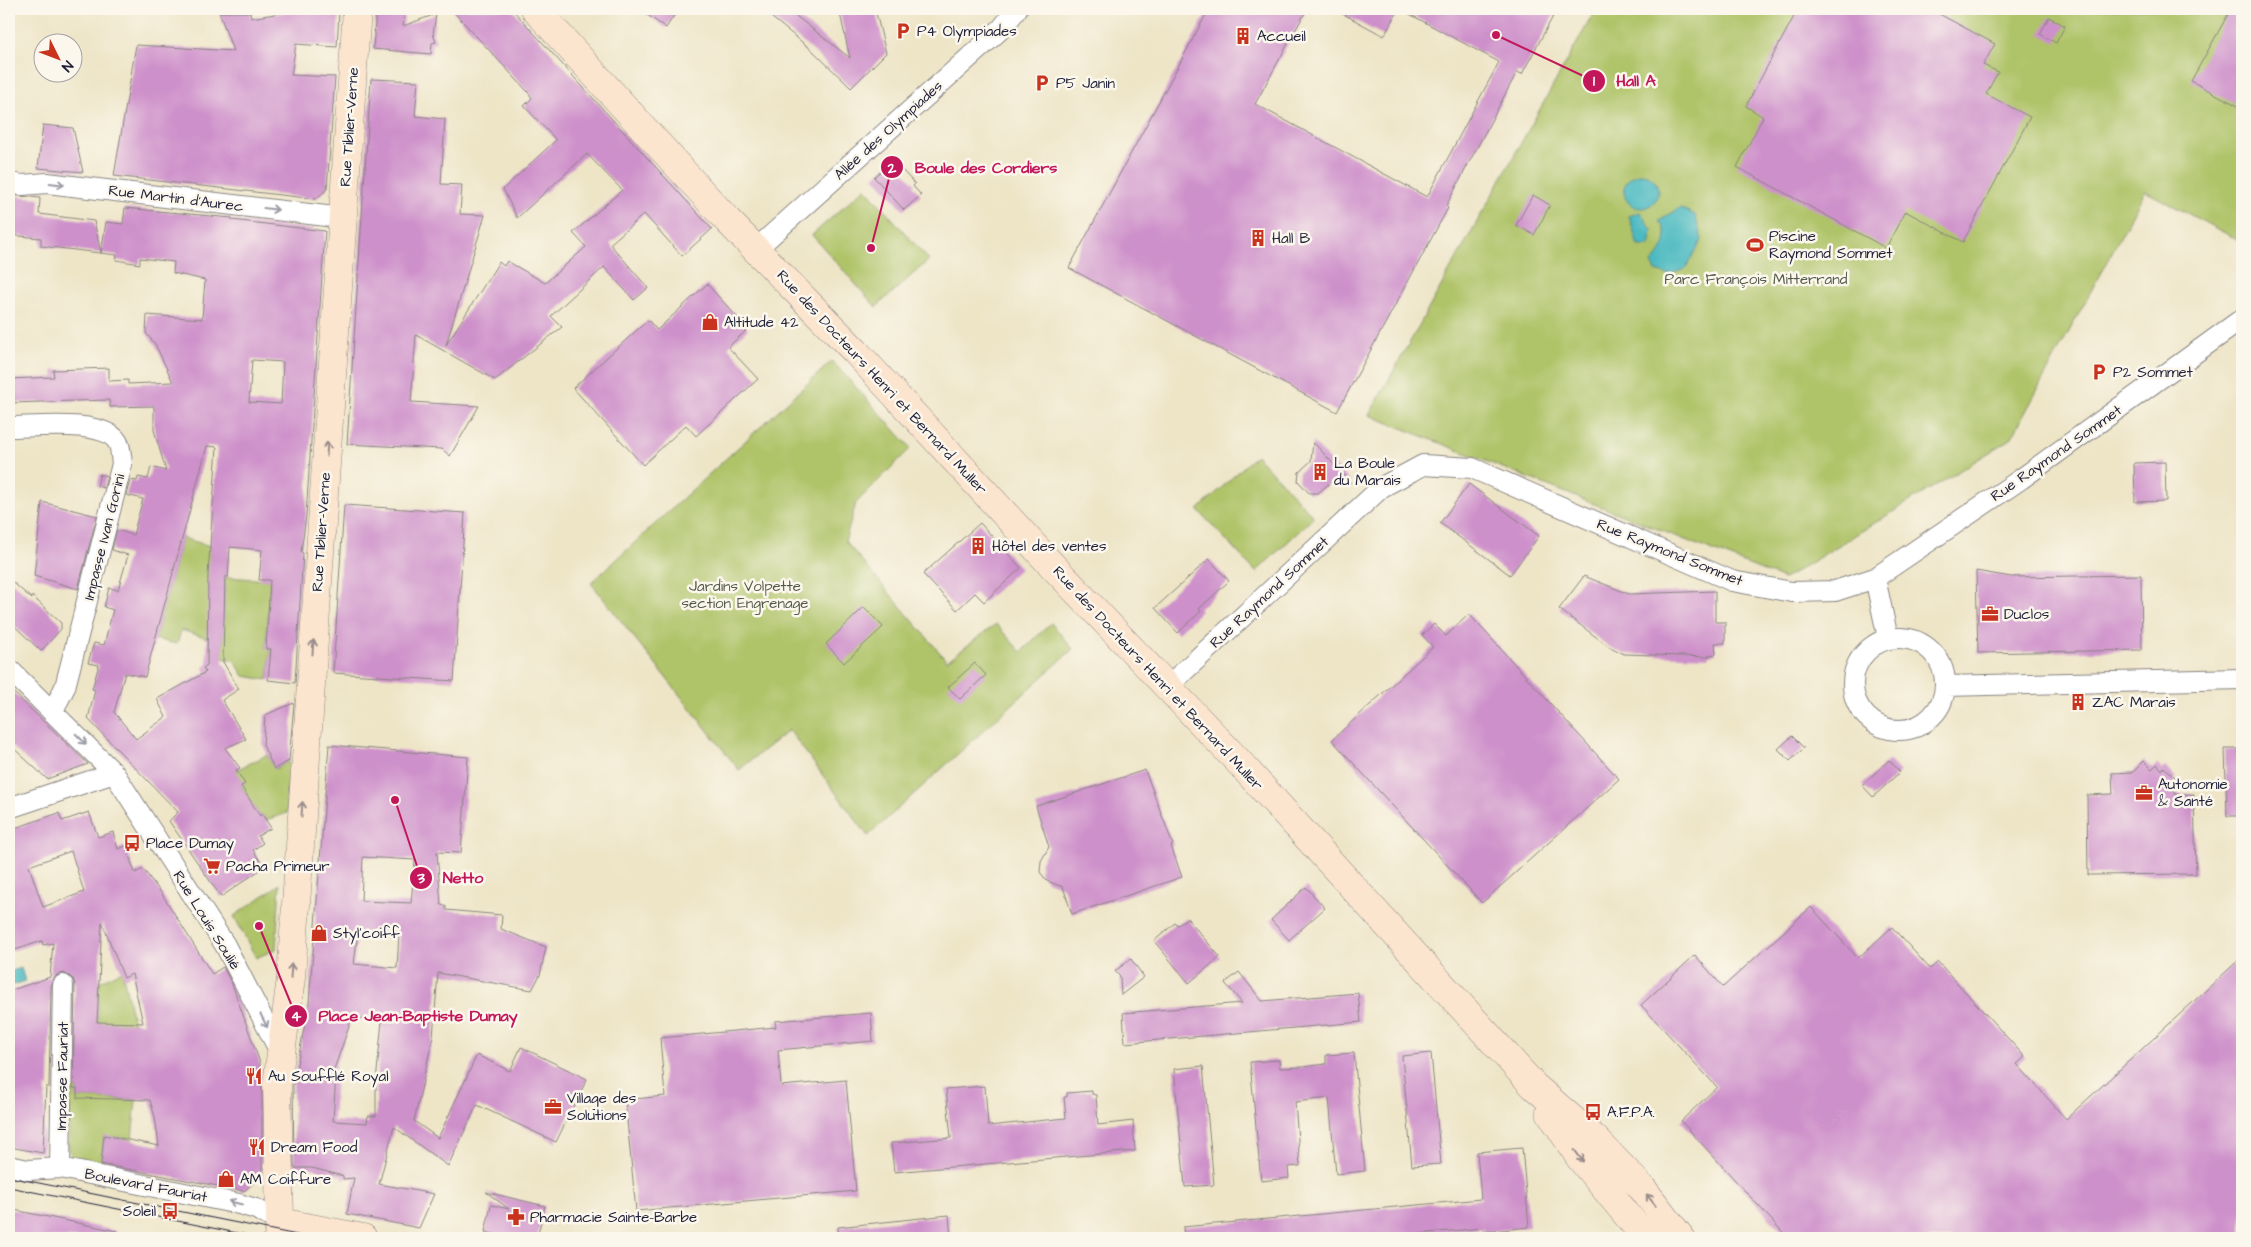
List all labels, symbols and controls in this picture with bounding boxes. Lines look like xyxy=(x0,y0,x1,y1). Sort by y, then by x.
parking icon: P4 Olympiades xyxy=(893,21,913,41)
place label: P4 Olympiades xyxy=(917,21,1017,43)
building icon: Accueil xyxy=(1233,26,1253,46)
place label: Accueil xyxy=(1257,26,1306,47)
north arrow xyxy=(32,32,82,82)
text: N xyxy=(56,56,77,76)
callout: Hall A xyxy=(1582,65,1666,96)
street label: Rue Tiblier-Verne xyxy=(335,67,364,187)
text: Hall A xyxy=(1616,70,1657,92)
text: 1 xyxy=(1593,71,1595,92)
parking icon: P5 Janin xyxy=(1032,73,1052,93)
place label: P5 Janin xyxy=(1056,73,1116,94)
street label: Allée des Olympiades xyxy=(829,75,948,186)
callout: Boule des Cordiers xyxy=(879,152,1067,183)
text: Boule des Cordiers xyxy=(915,157,1057,179)
text: 2 xyxy=(887,158,897,179)
one-way arrow xyxy=(49,179,65,189)
street label: Rue Martin d'Aurec xyxy=(107,180,245,217)
one-way arrow xyxy=(262,204,278,214)
place label: Piscine Raymond Sommet xyxy=(1769,226,1892,265)
building icon: Hall B xyxy=(1248,228,1268,248)
place label: Hall B xyxy=(1272,228,1310,249)
sports icon: Piscine Raymond Sommet xyxy=(1745,235,1765,255)
street label: Rue des Docteurs Henri et Bernard Muller xyxy=(772,266,992,499)
park label: Parc François Mitterrand xyxy=(1665,269,1848,290)
shop icon: Altitude 42 xyxy=(700,312,720,332)
place label: Altitude 42 xyxy=(724,312,799,333)
parking icon: P2 Sommet xyxy=(2089,362,2109,382)
place label: P2 Sommet xyxy=(2113,362,2193,383)
street label: Rue Raymond Sommet xyxy=(1986,400,2127,508)
one-way arrow xyxy=(322,442,332,458)
place label: La Boule du Marais xyxy=(1334,453,1402,491)
building icon: La Boule du Marais xyxy=(1310,462,1330,482)
street label: Impasse Ivan Gorini xyxy=(79,471,131,602)
street label: Rue Tiblier-Verne xyxy=(307,472,336,592)
street label: Rue Raymond Sommet xyxy=(1593,514,1746,592)
street label: Rue Raymond Sommet xyxy=(1205,532,1334,654)
building icon: Hôtel des ventes xyxy=(968,536,988,556)
place label: Hôtel des ventes xyxy=(992,536,1107,557)
street label: Rue des Docteurs Henri et Bernard Muller xyxy=(1048,562,1268,795)
park label: Jardins Volpette section Engrenage xyxy=(682,576,808,615)
office icon: Duclos xyxy=(1980,604,2000,624)
place label: Duclos xyxy=(2004,604,2050,625)
one-way arrow xyxy=(309,639,318,655)
building icon: ZAC Marais xyxy=(2068,692,2088,712)
place label: ZAC Marais xyxy=(2092,692,2176,713)
one-way arrow xyxy=(75,733,87,746)
place label: Autonomie & Santé xyxy=(2158,774,2228,812)
office icon: Autonomie & Santé xyxy=(2134,783,2154,803)
one-way arrow xyxy=(298,801,307,817)
bus stop icon: Place Dumay xyxy=(122,833,142,853)
place label: Place Dumay xyxy=(146,833,234,855)
supermarket icon: Pacha Primeur xyxy=(202,856,222,876)
place label: Pacha Primeur xyxy=(226,856,330,877)
callout: Netto xyxy=(408,862,494,893)
street label: Rue Louis Soulié xyxy=(168,867,245,974)
text: Netto xyxy=(443,867,484,889)
text: 3 xyxy=(416,868,425,889)
shop icon: Styl'coiff xyxy=(309,923,329,943)
place label: Styl'coiff xyxy=(333,923,400,945)
one-way arrow xyxy=(286,963,296,979)
callout: Place Jean-Baptiste Dumay xyxy=(283,1000,527,1031)
text: Place Jean-Baptiste Dumay xyxy=(318,1005,518,1028)
text: 4 xyxy=(291,1006,302,1027)
one-way arrow xyxy=(260,1013,269,1028)
street label: Impasse Fauriat xyxy=(51,1021,74,1131)
restaurant icon: Au Soufflé Royal xyxy=(244,1066,264,1086)
place label: Au Soufflé Royal xyxy=(268,1066,389,1088)
place label: Village des Solutions xyxy=(567,1088,637,1126)
office icon: Village des Solutions xyxy=(543,1097,563,1117)
bus stop icon: A.F.P.A. xyxy=(1583,1102,1603,1122)
place label: A.F.P.A. xyxy=(1607,1102,1655,1123)
restaurant icon: Dream Food xyxy=(247,1137,267,1157)
place label: Dream Food xyxy=(271,1137,358,1158)
one-way arrow xyxy=(1574,1149,1584,1163)
street label: Boulevard Fauriat xyxy=(83,1163,209,1208)
shop icon: AM Coiffure xyxy=(216,1169,236,1189)
place label: AM Coiffure xyxy=(240,1169,331,1190)
one-way arrow xyxy=(1645,1194,1656,1207)
one-way arrow xyxy=(228,1198,244,1207)
place label: Soleil xyxy=(123,1201,156,1222)
bus stop icon: Soleil xyxy=(160,1201,180,1221)
pharmacy icon: Pharmacie Sainte-Barbe xyxy=(506,1207,526,1227)
place label: Pharmacie Sainte-Barbe xyxy=(530,1207,697,1228)

